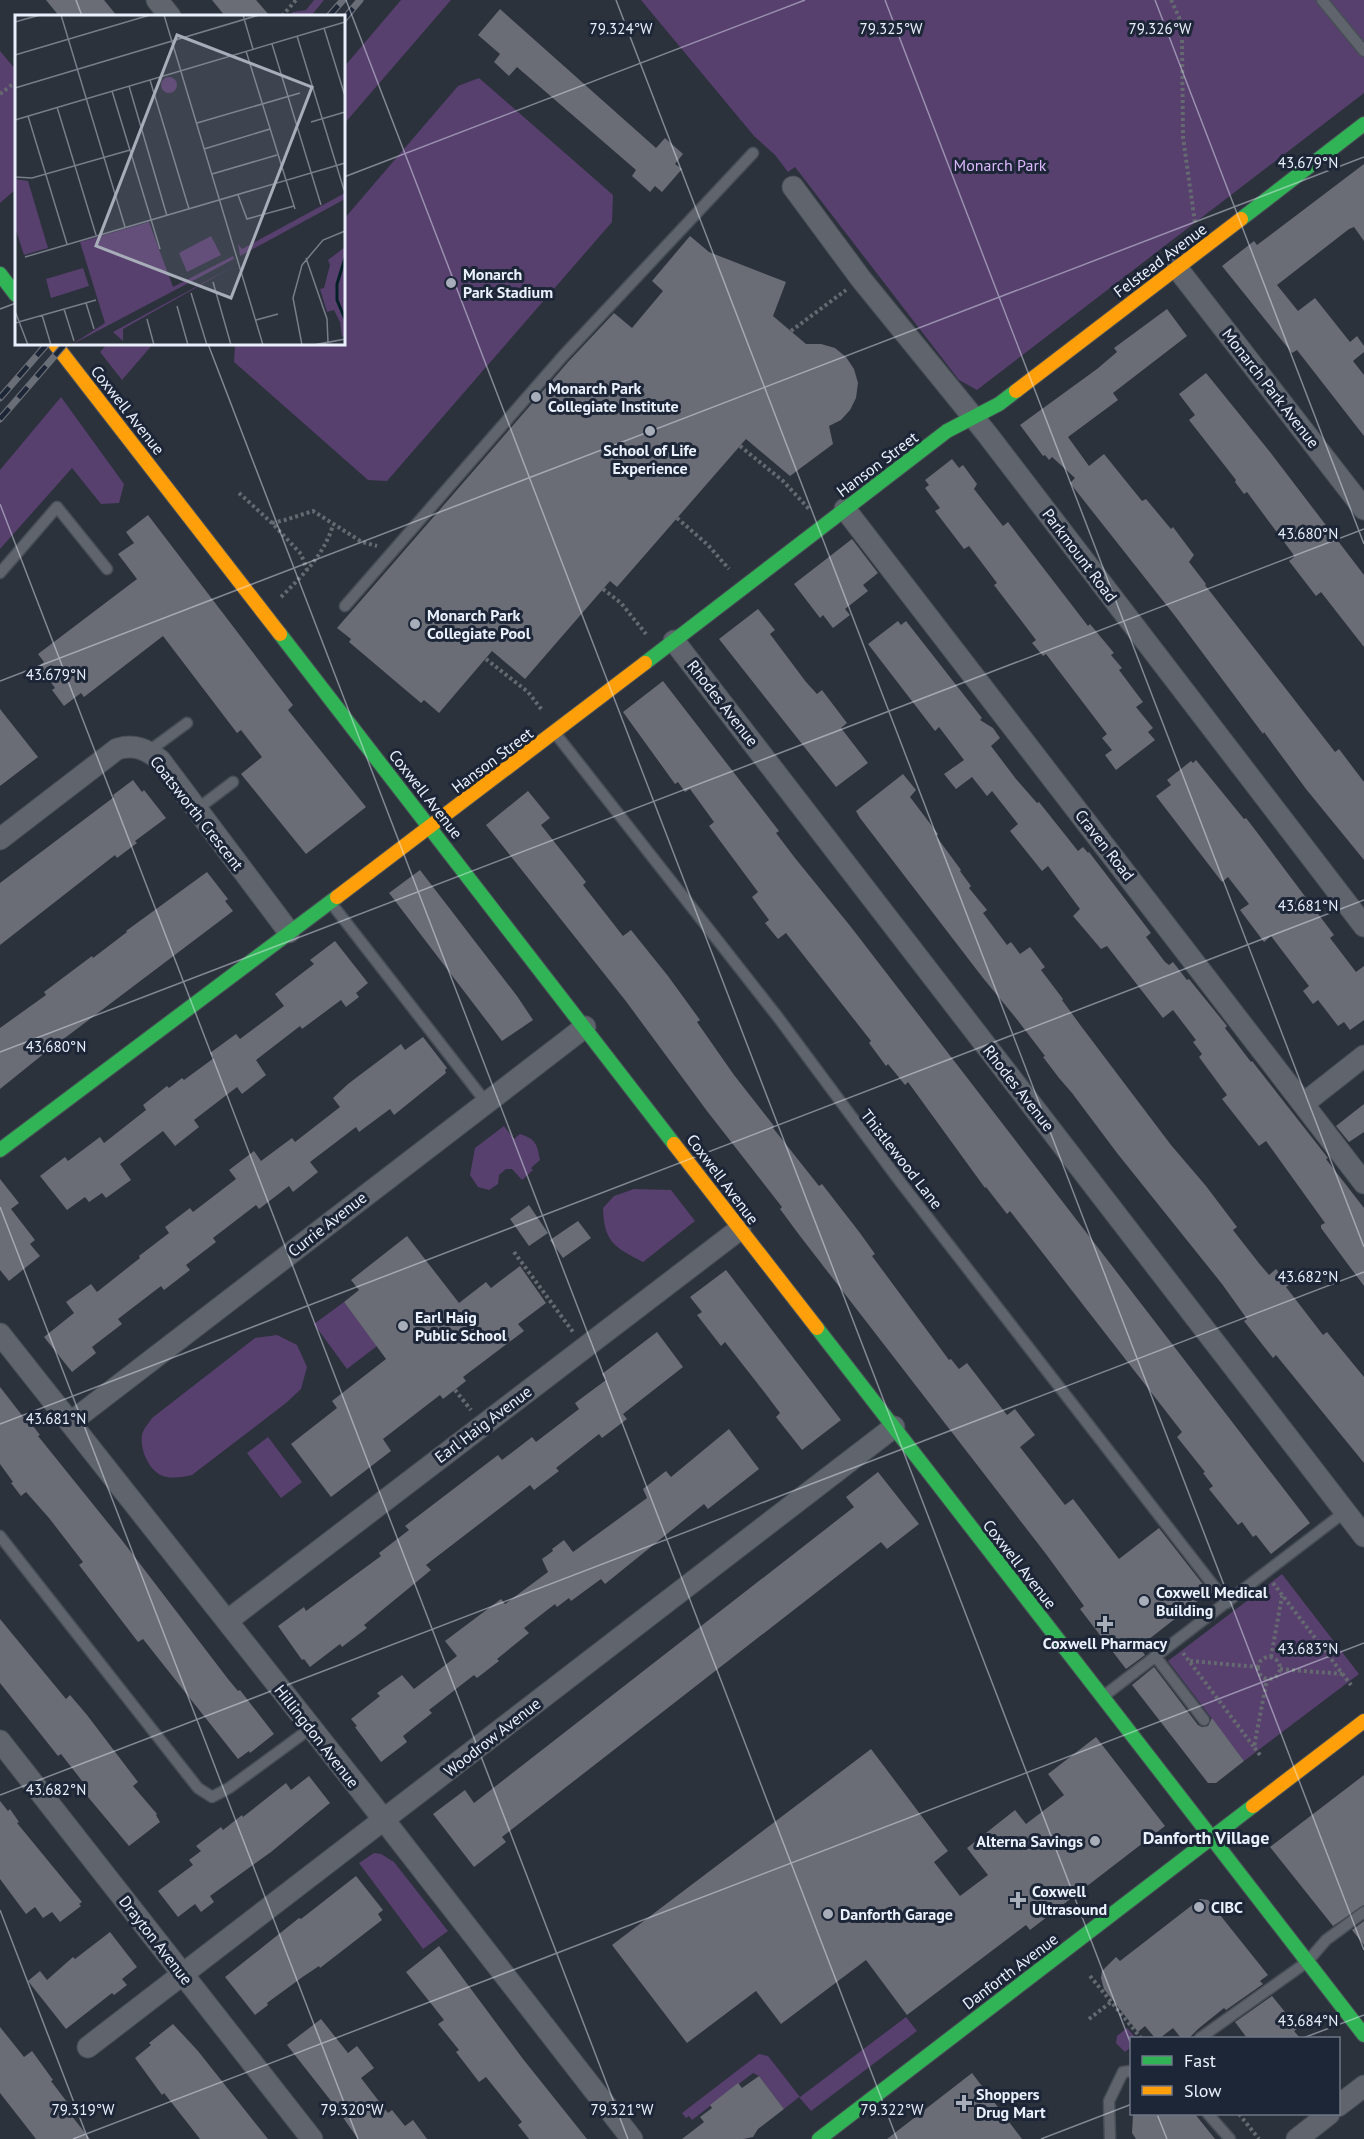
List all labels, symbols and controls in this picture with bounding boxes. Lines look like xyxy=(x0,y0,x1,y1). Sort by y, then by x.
inset map xyxy=(15,15,345,345)
text: 79.324°W xyxy=(590,19,653,38)
text: 79.325°W xyxy=(860,19,923,38)
text: 79.326°W xyxy=(1129,19,1192,38)
text: 43.679°N xyxy=(1278,153,1338,172)
park label: Monarch Park xyxy=(953,155,1047,175)
street label: Felstead Avenue xyxy=(1109,218,1211,302)
place label: Monarch Park Stadium xyxy=(463,264,553,302)
marker: Monarch Park Stadium xyxy=(444,276,458,290)
street label: Monarch Park Avenue xyxy=(1218,324,1324,452)
street label: Coxwell Avenue xyxy=(87,361,169,459)
place label: Monarch Park Collegiate Institute xyxy=(548,378,679,416)
marker: Monarch Park Collegiate Institute xyxy=(529,390,543,404)
marker: School of Life Experience xyxy=(643,424,657,438)
street label: Hanson Street xyxy=(832,427,922,501)
place label: School of Life Experience xyxy=(603,440,697,478)
street label: Parkmount Road xyxy=(1038,504,1122,606)
text: 43.680°N xyxy=(1278,524,1338,543)
place label: Monarch Park Collegiate Pool xyxy=(427,605,531,643)
marker: Monarch Park Collegiate Pool xyxy=(408,617,422,631)
street label: Rhodes Avenue xyxy=(683,656,763,750)
text: 43.679°N xyxy=(26,665,86,684)
street label: Hanson Street xyxy=(447,723,537,797)
street label: Coxwell Avenue xyxy=(385,745,467,843)
street label: Coatsworth Crescent xyxy=(146,752,248,875)
street label: Craven Road xyxy=(1071,805,1139,885)
text: 43.681°N xyxy=(1278,896,1338,915)
text: 43.680°N xyxy=(26,1037,86,1056)
street label: Rhodes Avenue xyxy=(979,1041,1059,1135)
street label: Thistlewood Lane xyxy=(857,1105,947,1213)
street label: Coxwell Avenue xyxy=(683,1130,763,1228)
street label: Currie Avenue xyxy=(284,1187,370,1261)
text: 43.682°N xyxy=(1278,1267,1338,1286)
place label: Earl Haig Public School xyxy=(415,1307,507,1345)
marker: Earl Haig Public School xyxy=(396,1319,410,1333)
street label: Earl Haig Avenue xyxy=(431,1381,535,1467)
text: 43.681°N xyxy=(26,1409,86,1428)
street label: Coxwell Avenue xyxy=(979,1515,1061,1613)
place label: Coxwell Medical Building xyxy=(1156,1582,1268,1620)
marker: Coxwell Medical Building xyxy=(1137,1594,1151,1608)
marker: Coxwell Pharmacy xyxy=(1098,1617,1112,1631)
place label: Coxwell Pharmacy xyxy=(1043,1633,1168,1653)
text: 43.683°N xyxy=(1278,1639,1338,1658)
street label: Hillingdon Avenue xyxy=(270,1680,364,1792)
street label: Woodrow Avenue xyxy=(440,1693,544,1781)
text: 43.682°N xyxy=(26,1780,86,1799)
district label: Danforth Village xyxy=(1143,1826,1269,1849)
place label: Alterna Savings xyxy=(976,1831,1083,1851)
marker: Alterna Savings xyxy=(1088,1834,1102,1848)
place label: Coxwell Ultrasound xyxy=(1032,1881,1107,1919)
street label: Drayton Avenue xyxy=(115,1891,197,1989)
marker: Coxwell Ultrasound xyxy=(1009,1891,1027,1909)
place label: CIBC xyxy=(1211,1897,1243,1917)
marker: CIBC xyxy=(1192,1900,1206,1914)
place label: Danforth Garage xyxy=(840,1904,953,1924)
marker: Danforth Garage xyxy=(821,1907,835,1921)
street label: Danforth Avenue xyxy=(958,1929,1062,2013)
text: 43.684°N xyxy=(1278,2011,1338,2030)
legend xyxy=(1130,2037,1340,2115)
text: Fast xyxy=(1184,2049,1216,2072)
text: Slow xyxy=(1184,2079,1222,2102)
place label: Shoppers Drug Mart xyxy=(976,2084,1046,2122)
marker: Shoppers Drug Mart xyxy=(957,2096,971,2110)
text: 79.319°W xyxy=(52,2100,115,2119)
text: 79.320°W xyxy=(321,2100,384,2119)
text: 79.321°W xyxy=(591,2100,654,2119)
text: 79.322°W xyxy=(861,2100,924,2119)

